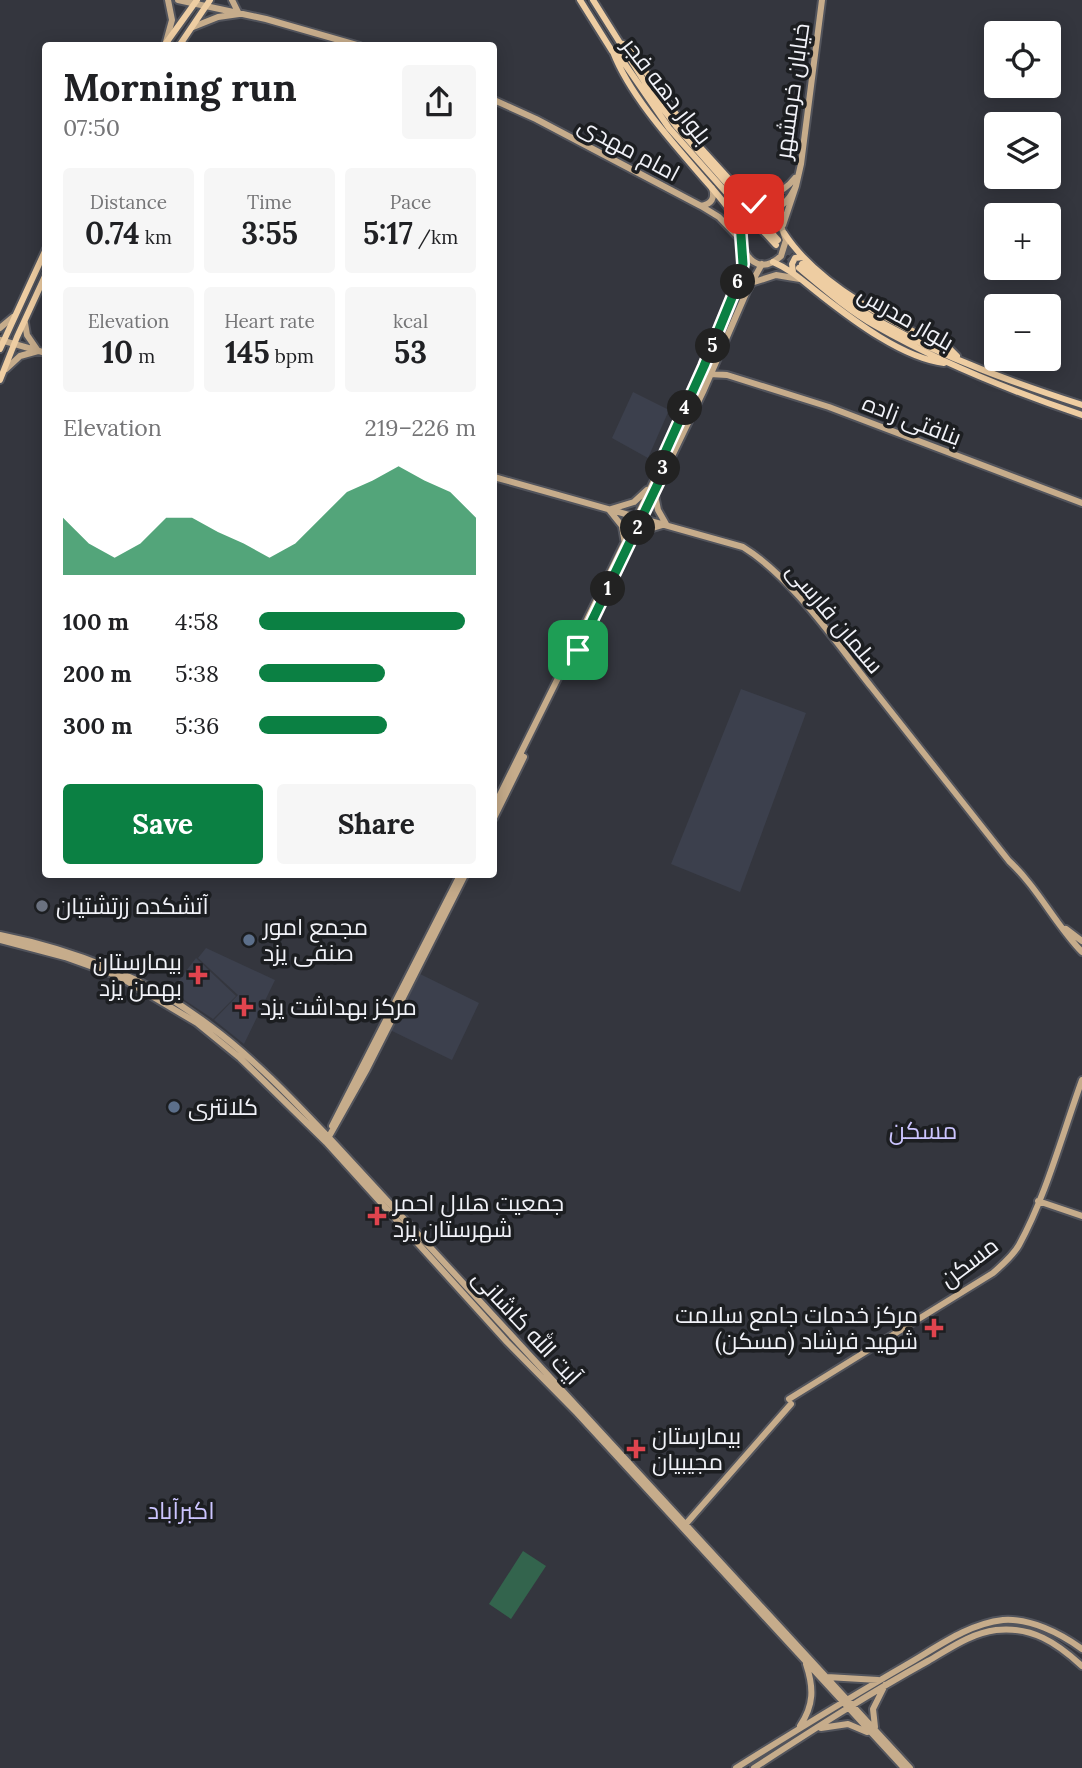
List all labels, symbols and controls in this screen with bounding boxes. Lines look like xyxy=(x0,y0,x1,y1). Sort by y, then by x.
street label: خیابان خرمشهر xyxy=(767,21,815,163)
map controls xyxy=(984,21,1061,371)
button: locate xyxy=(984,21,1061,98)
street label: بلوار دهه فجر xyxy=(615,30,718,150)
text: Morning run xyxy=(63,63,297,111)
button: share xyxy=(402,65,476,139)
street label: امام مهدی xyxy=(572,110,685,189)
button: layers xyxy=(984,112,1061,189)
text: 07:50 xyxy=(63,113,120,142)
pin xyxy=(724,174,784,234)
icon: check xyxy=(735,185,773,223)
text: Distance xyxy=(90,190,167,214)
text: Time xyxy=(247,190,292,214)
text: Pace xyxy=(390,190,431,214)
button: + xyxy=(984,203,1061,280)
text: 0.74 xyxy=(85,214,140,252)
text: 3:55 xyxy=(241,214,298,252)
text: 5:17 xyxy=(363,214,413,252)
text: km xyxy=(140,225,172,249)
text: /km xyxy=(413,225,458,249)
pin: 6 xyxy=(720,264,756,300)
text: 6 xyxy=(732,269,743,293)
street label: بلوار مدرس xyxy=(853,279,959,357)
button: − xyxy=(984,294,1061,371)
text: Elevation xyxy=(88,309,169,333)
text: Heart rate xyxy=(224,309,315,333)
text: kcal xyxy=(393,309,428,333)
pin: 5 xyxy=(696,328,730,364)
text: 10 xyxy=(102,333,133,371)
text: 145 xyxy=(225,333,270,371)
text: 53 xyxy=(394,333,427,371)
text: 5 xyxy=(707,333,718,357)
text: m xyxy=(133,344,155,368)
text: bpm xyxy=(270,344,314,368)
street label: بنافتی زاده xyxy=(859,387,966,452)
pin: 4 xyxy=(668,390,702,426)
text: 4 xyxy=(679,395,690,419)
text: Elevation xyxy=(63,413,162,442)
text: 219–226 m xyxy=(365,413,476,442)
pin: 3 xyxy=(646,450,680,486)
text: 3 xyxy=(657,455,668,479)
pin: 2 xyxy=(620,510,656,546)
text: 2 xyxy=(632,515,643,539)
street label: سلمان فارسی xyxy=(781,556,890,679)
pin: 1 xyxy=(590,572,626,606)
text: 1 xyxy=(604,576,611,600)
text: 100 m xyxy=(63,607,129,636)
text: 4:58 xyxy=(175,607,219,636)
pin xyxy=(548,620,608,680)
icon: arrive xyxy=(559,631,597,669)
text: 200 m xyxy=(63,659,132,688)
text: 5:38 xyxy=(175,659,219,688)
text: 300 m xyxy=(63,711,132,740)
text: 5:36 xyxy=(175,711,219,740)
button: Save xyxy=(63,784,263,864)
button: Share xyxy=(277,784,476,864)
place label: آتشکده زرتشتیان xyxy=(56,891,209,920)
marker: آتشکده زرتشتیان xyxy=(34,898,50,914)
place label: مجمع امور صنفی یزد xyxy=(261,912,368,967)
marker: مجمع امور صنفی یزد xyxy=(241,932,257,948)
place label: بیمارستان بهمن یزد xyxy=(93,947,182,1002)
marker: بیمارستان بهمن یزد xyxy=(188,965,208,985)
place label: مرکز بهداشت یزد xyxy=(260,992,417,1021)
marker: مرکز بهداشت یزد xyxy=(234,997,254,1017)
place label: کلانتری xyxy=(188,1092,258,1121)
marker: کلانتری xyxy=(166,1099,182,1115)
district label: مسکن xyxy=(889,1115,957,1146)
place label: جمعیت هلال احمر شهرستان یزد xyxy=(391,1188,564,1243)
marker: جمعیت هلال احمر شهرستان یزد xyxy=(367,1206,387,1226)
street label: مسکن xyxy=(934,1230,1004,1293)
street label: آیت الله کاشانی xyxy=(467,1263,588,1390)
place label: مرکز خدمات جامع سلامت شهید فرشاد (مسکن) xyxy=(675,1300,918,1356)
marker: مرکز خدمات جامع سلامت شهید فرشاد (مسکن) xyxy=(924,1318,944,1338)
place label: بیمارستان مجیبیان xyxy=(652,1421,741,1476)
marker: بیمارستان مجیبیان xyxy=(626,1439,646,1459)
district label: اکبرآباد xyxy=(147,1495,215,1526)

